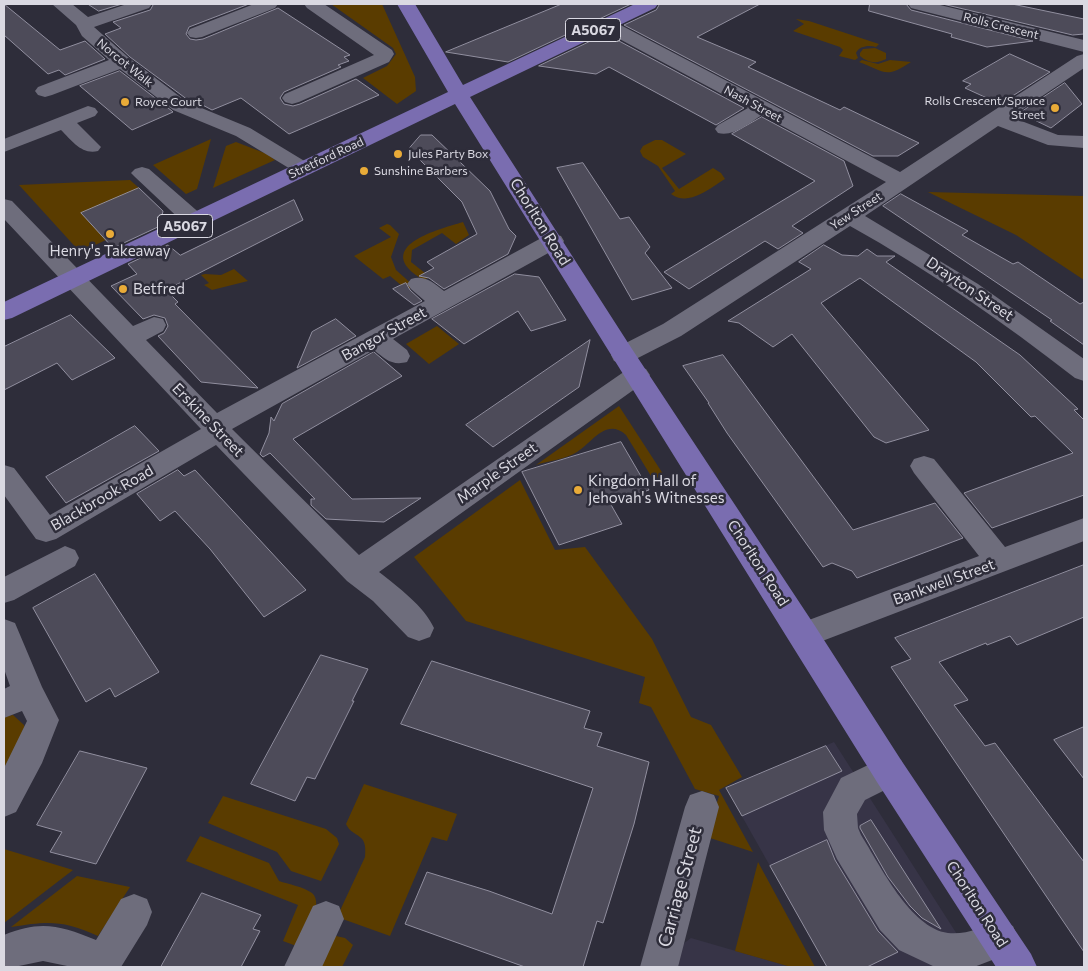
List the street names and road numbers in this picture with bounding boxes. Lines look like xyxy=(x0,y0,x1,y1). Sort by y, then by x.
street label: Rolls Crescent xyxy=(962,10,1040,42)
road number: A5067 xyxy=(566,18,620,42)
street label: Norcot Walk xyxy=(94,36,156,90)
street label: Nash Street xyxy=(721,83,785,125)
street label: Stretford Road xyxy=(286,134,366,182)
street label: Chorlton Road xyxy=(506,175,574,269)
street label: Yew Street xyxy=(827,189,885,233)
road number: A5067 xyxy=(158,215,212,238)
street label: Drayton Street xyxy=(923,253,1017,325)
street label: Bangor Street xyxy=(338,303,430,365)
street label: Erskine Street xyxy=(168,379,248,461)
street label: Marple Street xyxy=(453,439,541,507)
street label: Blackbrook Road xyxy=(48,461,156,535)
street label: Chorlton Road xyxy=(723,517,793,609)
street label: Bankwell Street xyxy=(891,555,997,609)
street label: Carriage Street xyxy=(654,825,706,949)
street label: Chorlton Road xyxy=(942,858,1012,950)

